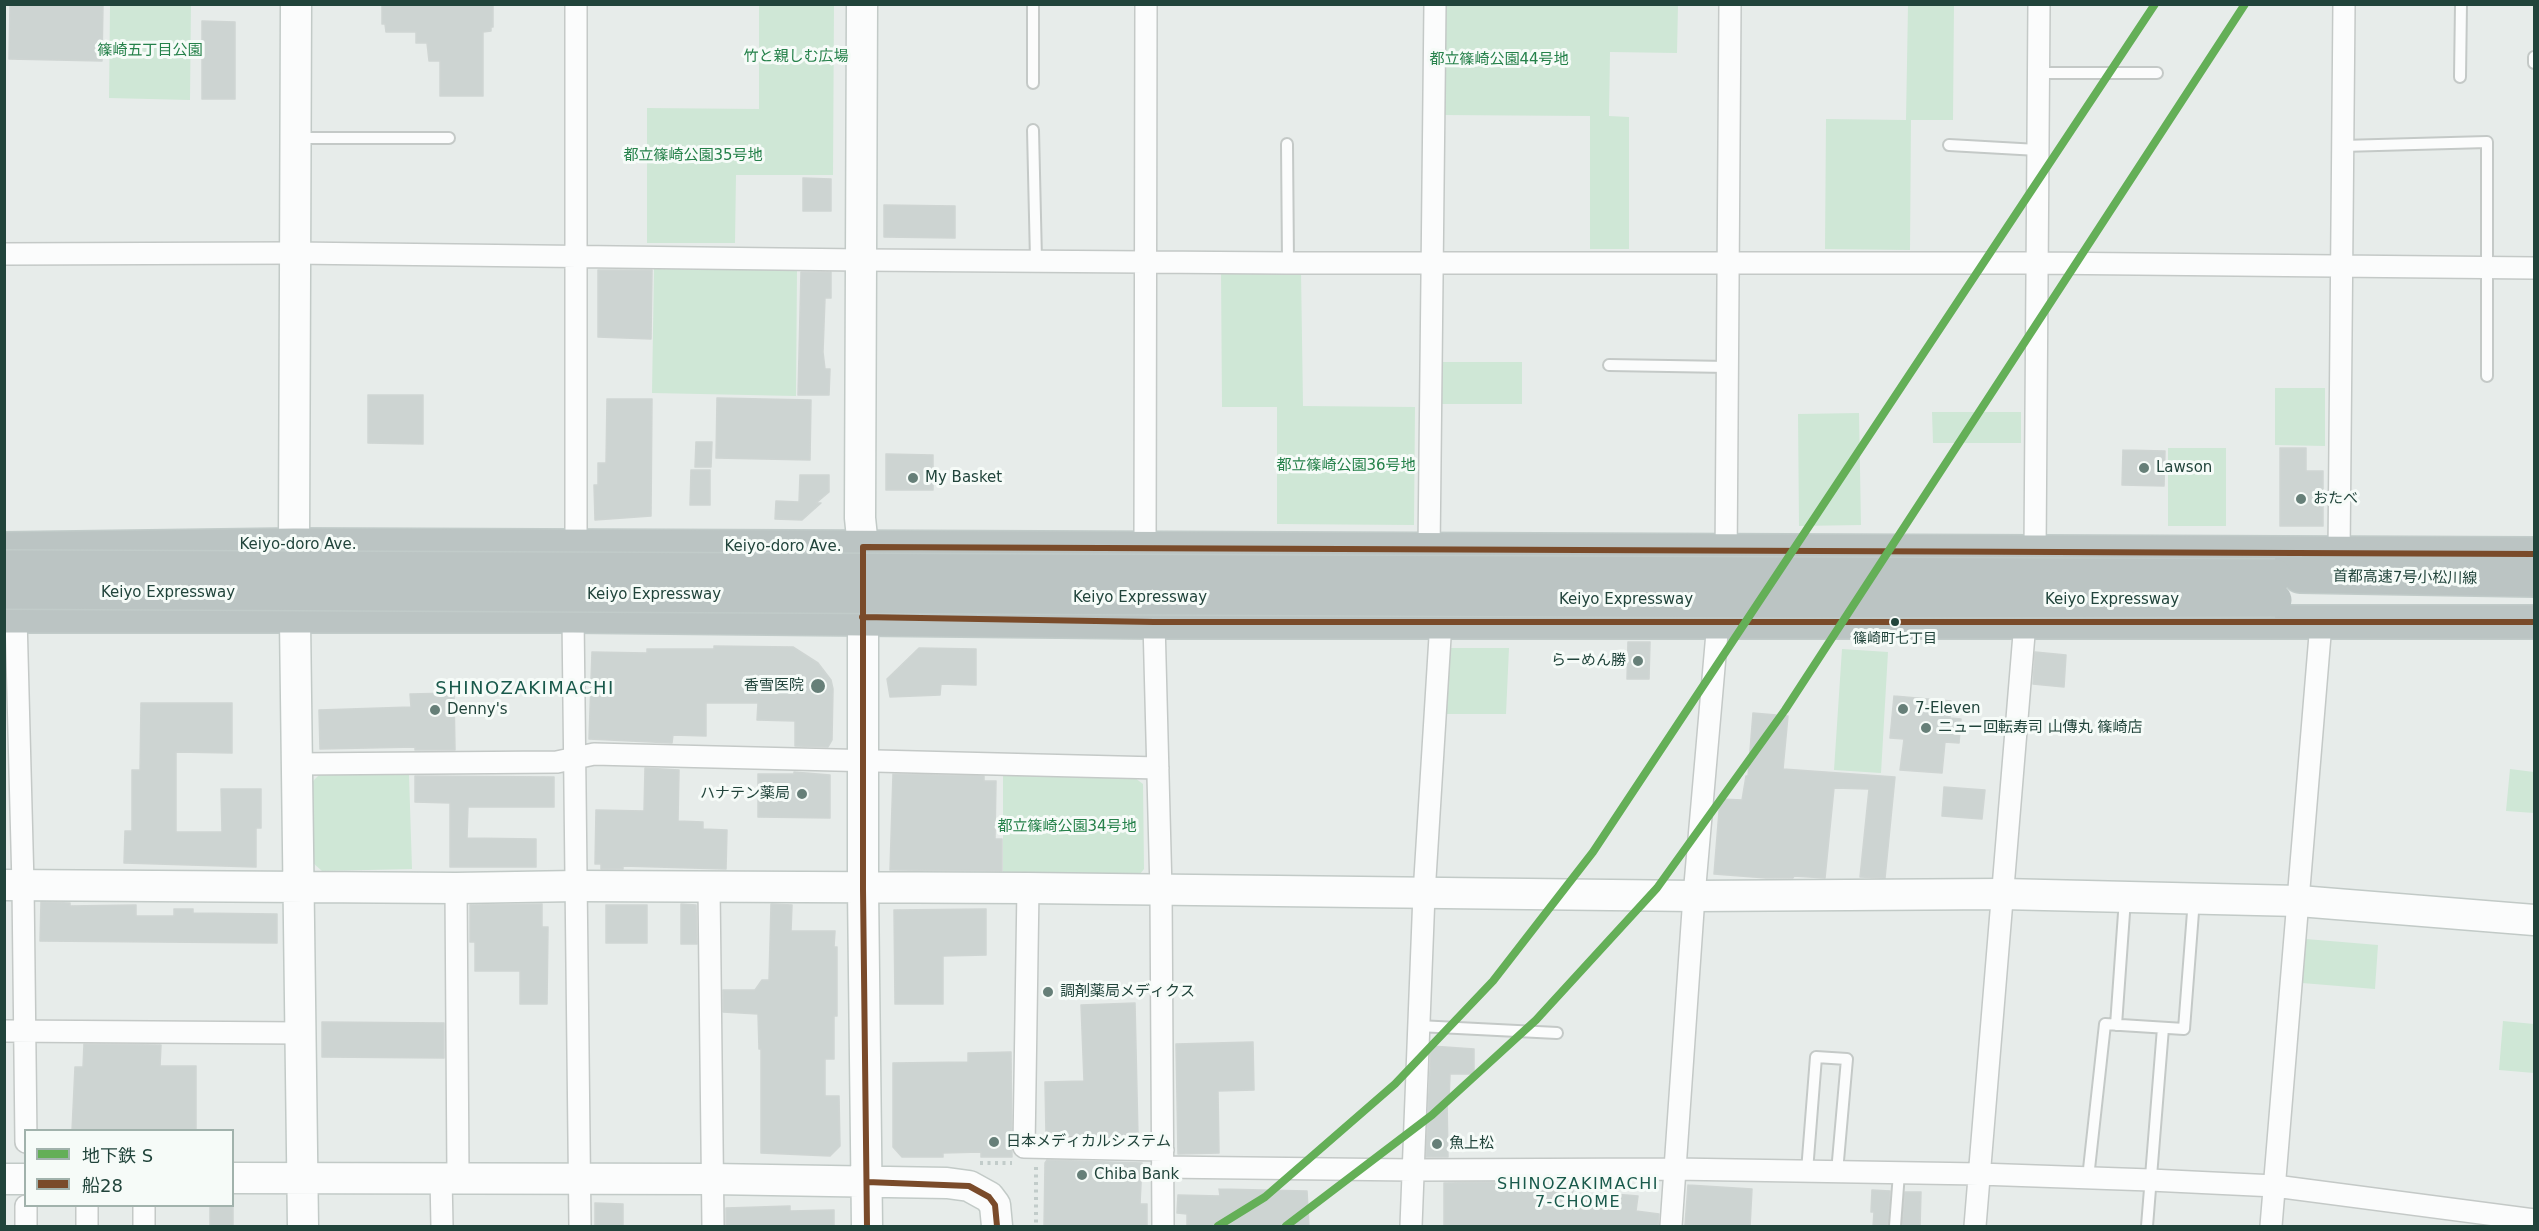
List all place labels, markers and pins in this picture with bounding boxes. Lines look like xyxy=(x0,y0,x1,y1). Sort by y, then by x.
place label: Lawson xyxy=(2156,459,2212,477)
marker: Lawson xyxy=(2137,461,2151,475)
place label: My Basket xyxy=(925,469,1002,487)
marker: My Basket xyxy=(906,471,920,485)
place label: おたべ xyxy=(2313,490,2358,508)
marker: おたべ xyxy=(2294,492,2308,506)
marker: 篠崎町七丁目 xyxy=(1889,616,1901,628)
place label: 篠崎町七丁目 xyxy=(1853,631,1937,647)
place label: らーめん勝 xyxy=(1551,652,1626,670)
marker: らーめん勝 xyxy=(1631,654,1645,668)
place label: 香雪医院 xyxy=(744,677,804,695)
marker: 香雪医院 xyxy=(809,677,827,695)
place label: 7-Eleven xyxy=(1915,700,1980,718)
place label: Denny's xyxy=(447,701,508,719)
marker: 7-Eleven xyxy=(1896,702,1910,716)
marker: Denny's xyxy=(428,703,442,717)
place label: ニュー回転寿司 山傳丸 篠崎店 xyxy=(1938,719,2143,737)
marker: ニュー回転寿司 山傳丸 篠崎店 xyxy=(1919,721,1933,735)
place label: ハナテン薬局 xyxy=(700,785,790,803)
marker: ハナテン薬局 xyxy=(795,787,809,801)
place label: 調剤薬局メディクス xyxy=(1060,983,1195,1001)
marker: 調剤薬局メディクス xyxy=(1041,985,1055,999)
place label: 日本メディカルシステム xyxy=(1006,1133,1171,1151)
marker: 日本メディカルシステム xyxy=(987,1135,1001,1149)
place label: 魚上松 xyxy=(1449,1135,1494,1153)
marker: 魚上松 xyxy=(1430,1137,1444,1151)
place label: Chiba Bank xyxy=(1094,1166,1179,1184)
marker: Chiba Bank xyxy=(1075,1168,1089,1182)

